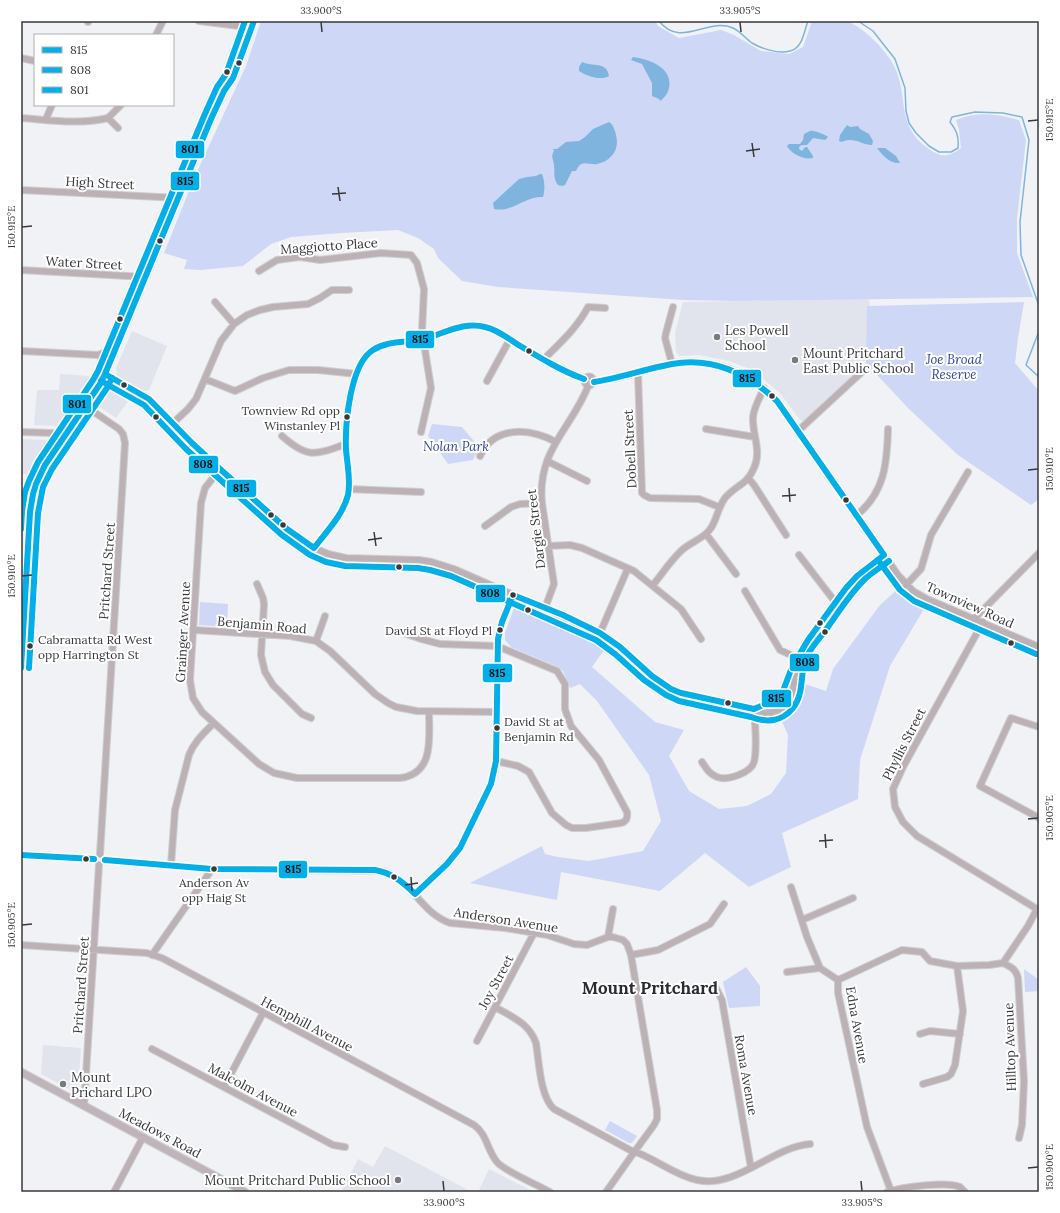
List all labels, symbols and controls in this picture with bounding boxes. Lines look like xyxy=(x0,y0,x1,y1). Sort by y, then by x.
text: 33.900°S xyxy=(300,4,342,17)
text: 33.905°S xyxy=(720,4,761,17)
legend xyxy=(34,34,174,106)
text: 815 xyxy=(70,42,88,57)
unlabelled marker xyxy=(234,58,244,68)
text: 808 xyxy=(70,62,91,77)
unlabelled marker xyxy=(222,67,232,77)
text: 801 xyxy=(70,82,89,97)
text: 150.915°E xyxy=(1043,99,1056,141)
line badge: 801 xyxy=(175,140,205,159)
text: 801 xyxy=(181,142,199,156)
line badge: 815 xyxy=(170,171,200,191)
street label: High Street xyxy=(65,173,135,193)
text: 815 xyxy=(177,174,193,188)
text: 150.915°E xyxy=(5,206,18,248)
street label: Maggiotto Place xyxy=(280,234,378,258)
unlabelled marker xyxy=(155,236,165,246)
street label: Water Street xyxy=(45,252,123,274)
unlabelled marker xyxy=(115,314,125,324)
place label: Les Powell School xyxy=(725,322,789,354)
line badge: 815 xyxy=(405,330,435,349)
text: 815 xyxy=(412,332,428,346)
marker: Les Powell School xyxy=(712,332,722,342)
place label: Mount Pritchard East Public School xyxy=(803,345,914,377)
unlabelled marker xyxy=(524,346,534,356)
park label: Joe Broad Reserve xyxy=(925,351,983,383)
marker: Mount Pritchard East Public School xyxy=(790,355,800,365)
line badge: 815 xyxy=(732,369,762,388)
text: 815 xyxy=(739,371,755,385)
unlabelled marker xyxy=(119,380,129,390)
unlabelled marker xyxy=(767,391,777,401)
line badge: 801 xyxy=(62,394,92,414)
text: 801 xyxy=(68,397,86,411)
place label: Townview Rd opp Winstanley Pl xyxy=(242,403,340,433)
street label: Dobell Street xyxy=(619,409,641,489)
unlabelled marker xyxy=(151,412,161,422)
marker: Townview Rd opp Winstanley Pl xyxy=(342,412,352,422)
park label: Nolan Park xyxy=(423,438,489,455)
text: 150.910°E xyxy=(1043,447,1056,491)
line badge: 808 xyxy=(188,455,219,474)
text: 808 xyxy=(193,457,213,471)
line badge: 815 xyxy=(226,479,257,498)
text: 815 xyxy=(233,481,249,495)
street label: Dargie Street xyxy=(523,488,549,570)
unlabelled marker xyxy=(841,495,851,505)
unlabelled marker xyxy=(266,510,276,520)
unlabelled marker xyxy=(278,520,288,530)
street label: Pritchard Street xyxy=(95,522,119,620)
text: 150.910°E xyxy=(5,554,18,598)
unlabelled marker xyxy=(394,562,404,572)
street label: Townview Road xyxy=(923,578,1017,632)
street label: Grainger Avenue xyxy=(172,581,194,683)
line badge: 808 xyxy=(475,584,506,603)
text: 808 xyxy=(480,586,500,600)
unlabelled marker xyxy=(508,590,518,600)
unlabelled marker xyxy=(523,605,533,615)
street label: Benjamin Road xyxy=(217,613,308,637)
unlabelled marker xyxy=(815,618,825,628)
place label: David St at Floyd Pl xyxy=(385,623,492,638)
marker: David St at Floyd Pl xyxy=(495,625,505,635)
unlabelled marker xyxy=(820,627,830,637)
place label: Cabramatta Rd West opp Harrington St xyxy=(38,632,153,662)
unlabelled marker xyxy=(1006,638,1016,648)
marker: Cabramatta Rd West opp Harrington St xyxy=(25,641,35,651)
line badge: 808 xyxy=(789,653,820,672)
text: 808 xyxy=(795,655,815,669)
line badge: 815 xyxy=(482,663,513,683)
text: 815 xyxy=(489,666,505,680)
line badge: 815 xyxy=(761,689,792,708)
text: 815 xyxy=(768,691,784,705)
unlabelled marker xyxy=(723,698,733,708)
street label: Phyllis Street xyxy=(878,705,930,783)
place label: David St at Benjamin Rd xyxy=(504,714,574,744)
marker: David St at Benjamin Rd xyxy=(492,723,502,733)
text: 150.905°E xyxy=(1043,795,1056,841)
unlabelled marker xyxy=(81,854,91,864)
line badge: 815 xyxy=(278,860,308,879)
text: 815 xyxy=(285,862,301,876)
marker: Anderson Av opp Haig St xyxy=(209,864,219,874)
unlabelled marker xyxy=(389,872,399,882)
place label: Anderson Av opp Haig St xyxy=(178,875,250,905)
text: 150.905°E xyxy=(5,902,18,948)
street label: Anderson Avenue xyxy=(452,903,559,937)
street label: Pritchard Street xyxy=(69,936,93,1034)
street label: Joy Street xyxy=(474,952,517,1013)
district label: Mount Pritchard xyxy=(582,977,718,999)
street label: Edna Avenue xyxy=(842,985,872,1065)
street label: Hemphill Avenue xyxy=(258,992,356,1056)
street label: Hilltop Avenue xyxy=(1000,1002,1020,1092)
street label: Roma Avenue xyxy=(731,1033,761,1117)
street label: Malcolm Avenue xyxy=(205,1059,301,1121)
place label: Mount Prichard LPO xyxy=(71,1069,152,1101)
marker: Mount Prichard LPO xyxy=(58,1079,68,1089)
street label: Meadows Road xyxy=(116,1104,204,1162)
text: 150.900°E xyxy=(1043,1144,1056,1190)
place label: Mount Pritchard Public School xyxy=(204,1172,390,1189)
marker: Mount Pritchard Public School xyxy=(393,1175,403,1185)
text: 33.900°S xyxy=(423,1196,465,1209)
text: 33.905°S xyxy=(842,1196,883,1209)

